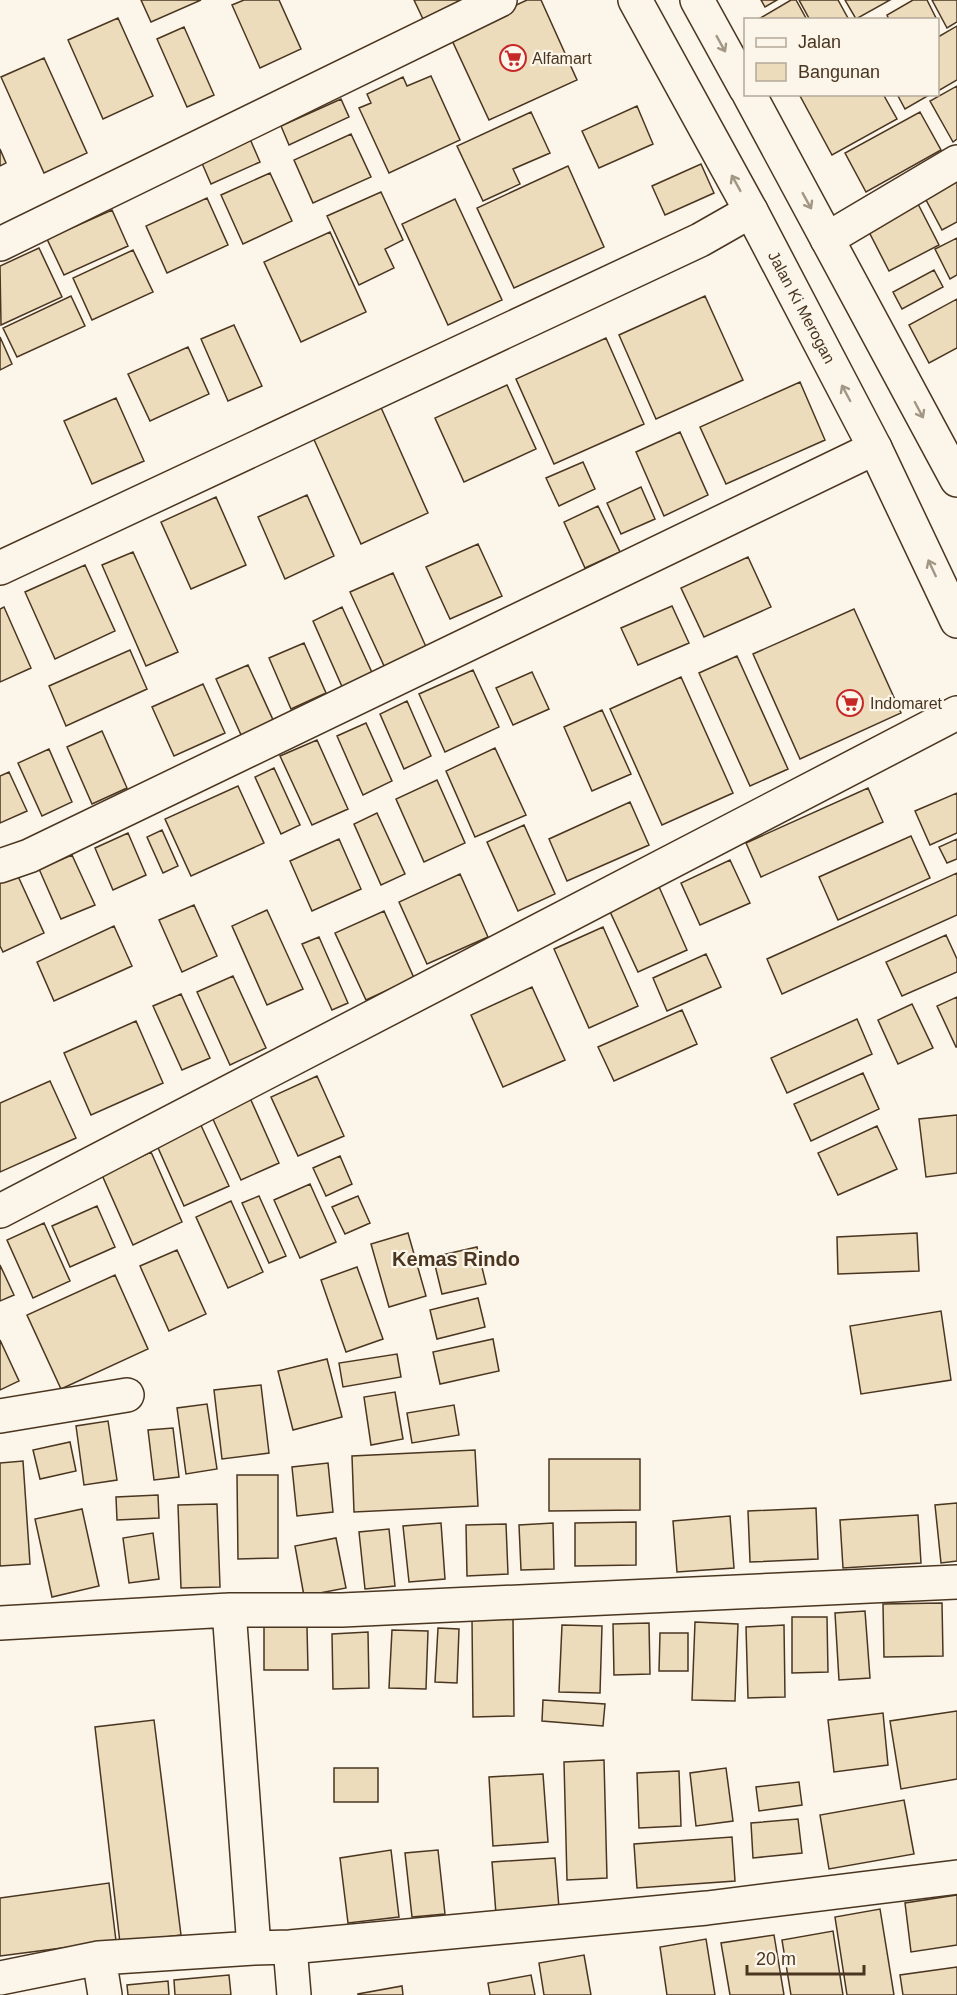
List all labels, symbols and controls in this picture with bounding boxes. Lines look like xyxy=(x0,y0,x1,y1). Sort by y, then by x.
legend xyxy=(744,18,939,96)
text: Jalan xyxy=(798,32,841,52)
one-way arrow xyxy=(716,35,727,53)
supermarket icon: Alfamart xyxy=(498,43,528,73)
place label: Alfamart xyxy=(532,50,592,67)
text: Bangunan xyxy=(798,62,880,82)
one-way arrow xyxy=(730,175,742,192)
one-way arrow xyxy=(801,192,813,209)
street label: Jalan Ki Merogan xyxy=(765,248,838,366)
one-way arrow xyxy=(840,384,851,402)
one-way arrow xyxy=(914,400,925,418)
one-way arrow xyxy=(925,559,937,577)
supermarket icon: Indomaret xyxy=(835,688,865,718)
place label: Indomaret xyxy=(870,695,943,712)
district label: Kemas Rindo xyxy=(392,1248,520,1270)
scale bar xyxy=(747,1938,864,1976)
text: 20 m xyxy=(756,1949,796,1969)

